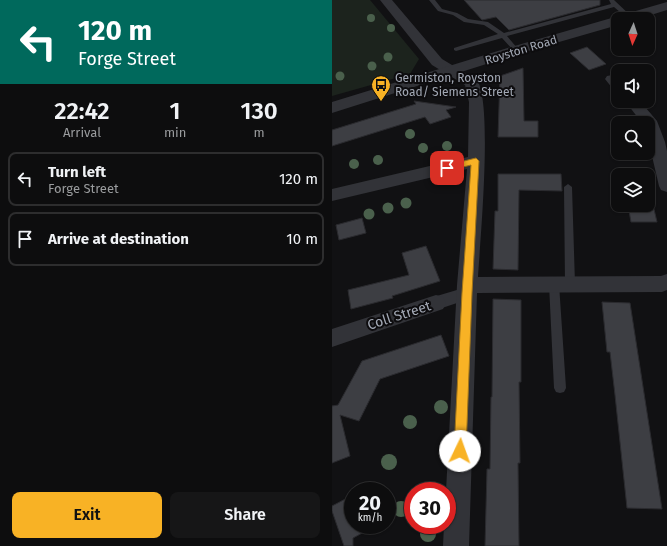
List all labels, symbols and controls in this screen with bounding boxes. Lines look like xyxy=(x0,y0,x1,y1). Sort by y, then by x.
north arrow xyxy=(611,12,655,56)
map controls xyxy=(611,12,655,212)
text: 120 m xyxy=(78,14,152,47)
icon: left xyxy=(12,16,64,68)
street label: Royston Road xyxy=(483,32,559,68)
text: Forge Street xyxy=(78,48,176,70)
button: sound xyxy=(611,64,655,108)
place label: Germiston, Royston Road/ Siemens Street xyxy=(395,71,514,99)
bus stop icon: Germiston, Royston Road/ Siemens Street xyxy=(370,74,392,102)
text: 22:42 xyxy=(54,97,110,125)
text: 1 xyxy=(170,97,181,125)
text: 130 xyxy=(241,97,278,125)
button: search xyxy=(611,116,655,160)
text: Arrival xyxy=(63,125,101,140)
text: min xyxy=(164,125,186,140)
text: m xyxy=(254,125,265,140)
pin xyxy=(430,151,464,185)
icon: arrive xyxy=(436,157,458,179)
text: Turn left xyxy=(48,163,106,181)
icon: left xyxy=(14,168,36,190)
button: layers xyxy=(611,168,655,212)
text: 120 m xyxy=(279,170,318,188)
text: Forge Street xyxy=(48,181,119,196)
icon: arrive xyxy=(14,228,36,250)
text: Arrive at destination xyxy=(48,230,189,248)
text: 10 m xyxy=(286,230,318,248)
street label: Coll Street xyxy=(365,297,434,334)
position arrow xyxy=(439,430,481,472)
speed limit sign: 30 xyxy=(404,482,456,534)
text: 20 xyxy=(359,491,381,515)
button: Exit xyxy=(12,492,162,538)
button: Share xyxy=(170,492,320,538)
text: km/h xyxy=(358,512,382,524)

